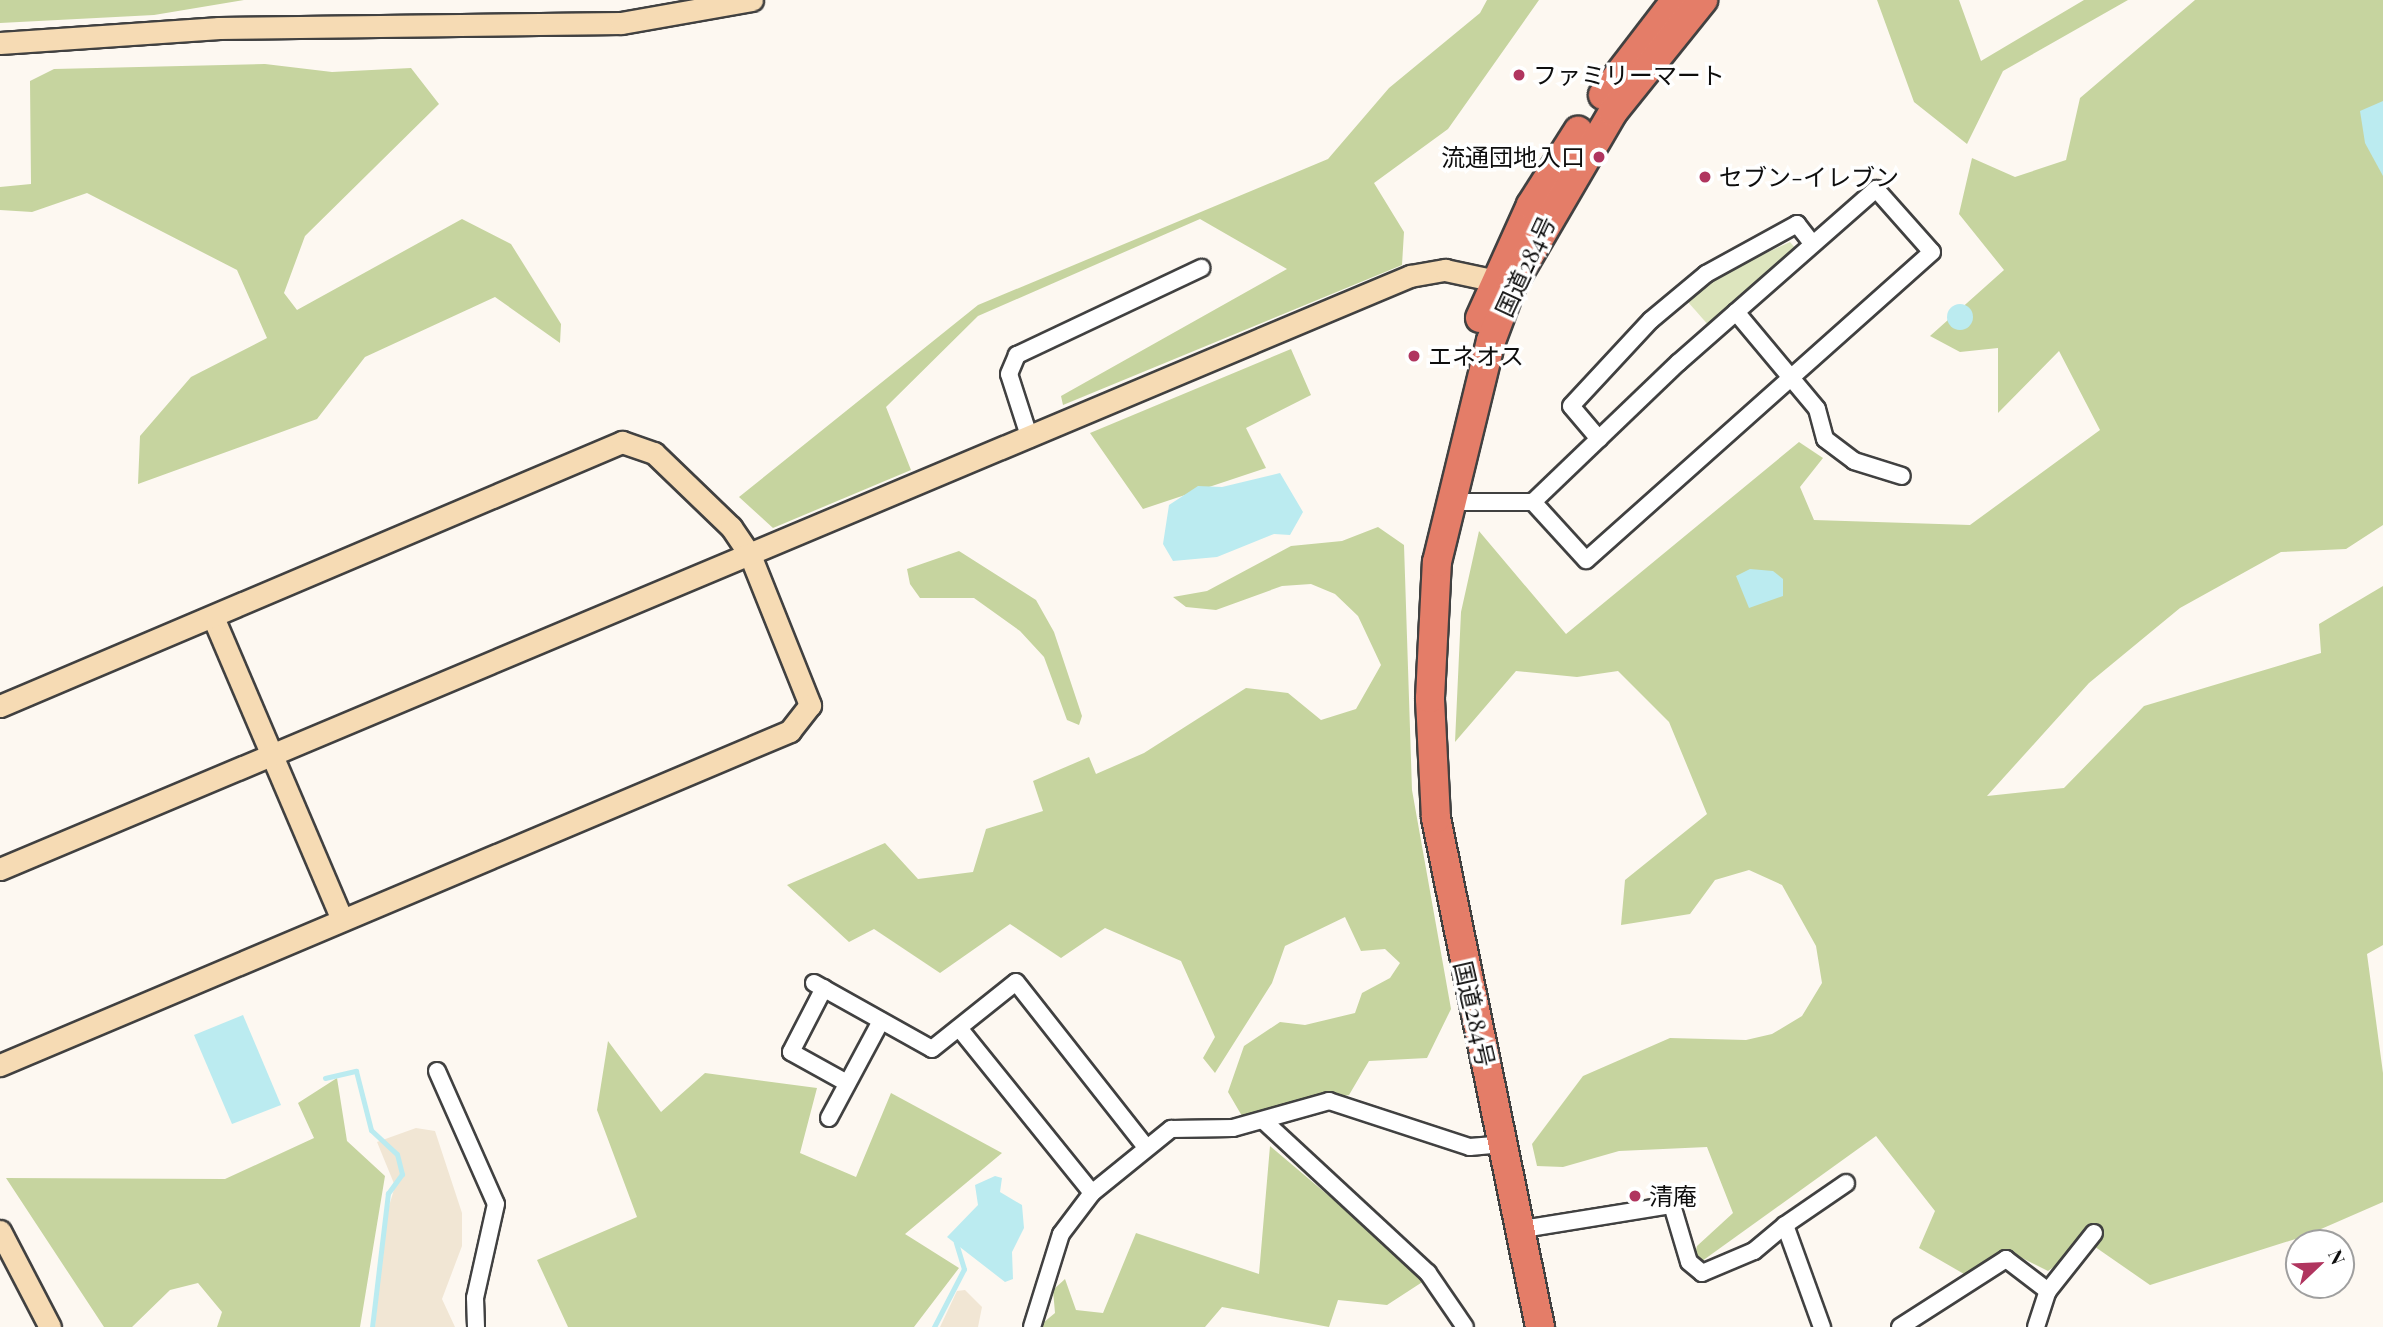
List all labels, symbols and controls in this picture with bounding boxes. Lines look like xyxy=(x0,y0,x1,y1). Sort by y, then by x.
place label: ファミリーマート xyxy=(1533,61,1725,89)
marker: ファミリーマート xyxy=(1511,67,1527,83)
place label: 流通団地入口 xyxy=(1441,143,1585,171)
marker: 流通団地入口 xyxy=(1591,149,1607,165)
place label: セブン-イレブン xyxy=(1719,163,1899,191)
marker: セブン-イレブン xyxy=(1697,169,1713,185)
street label: 国道284号 xyxy=(1489,211,1561,321)
place label: エネオス xyxy=(1428,342,1524,370)
marker: エネオス xyxy=(1406,348,1422,364)
street label: 国道284号 xyxy=(1449,958,1501,1070)
place label: 清庵 xyxy=(1649,1182,1697,1210)
marker: 清庵 xyxy=(1627,1188,1643,1204)
north arrow xyxy=(2285,1229,2355,1299)
text: N xyxy=(2323,1245,2352,1268)

